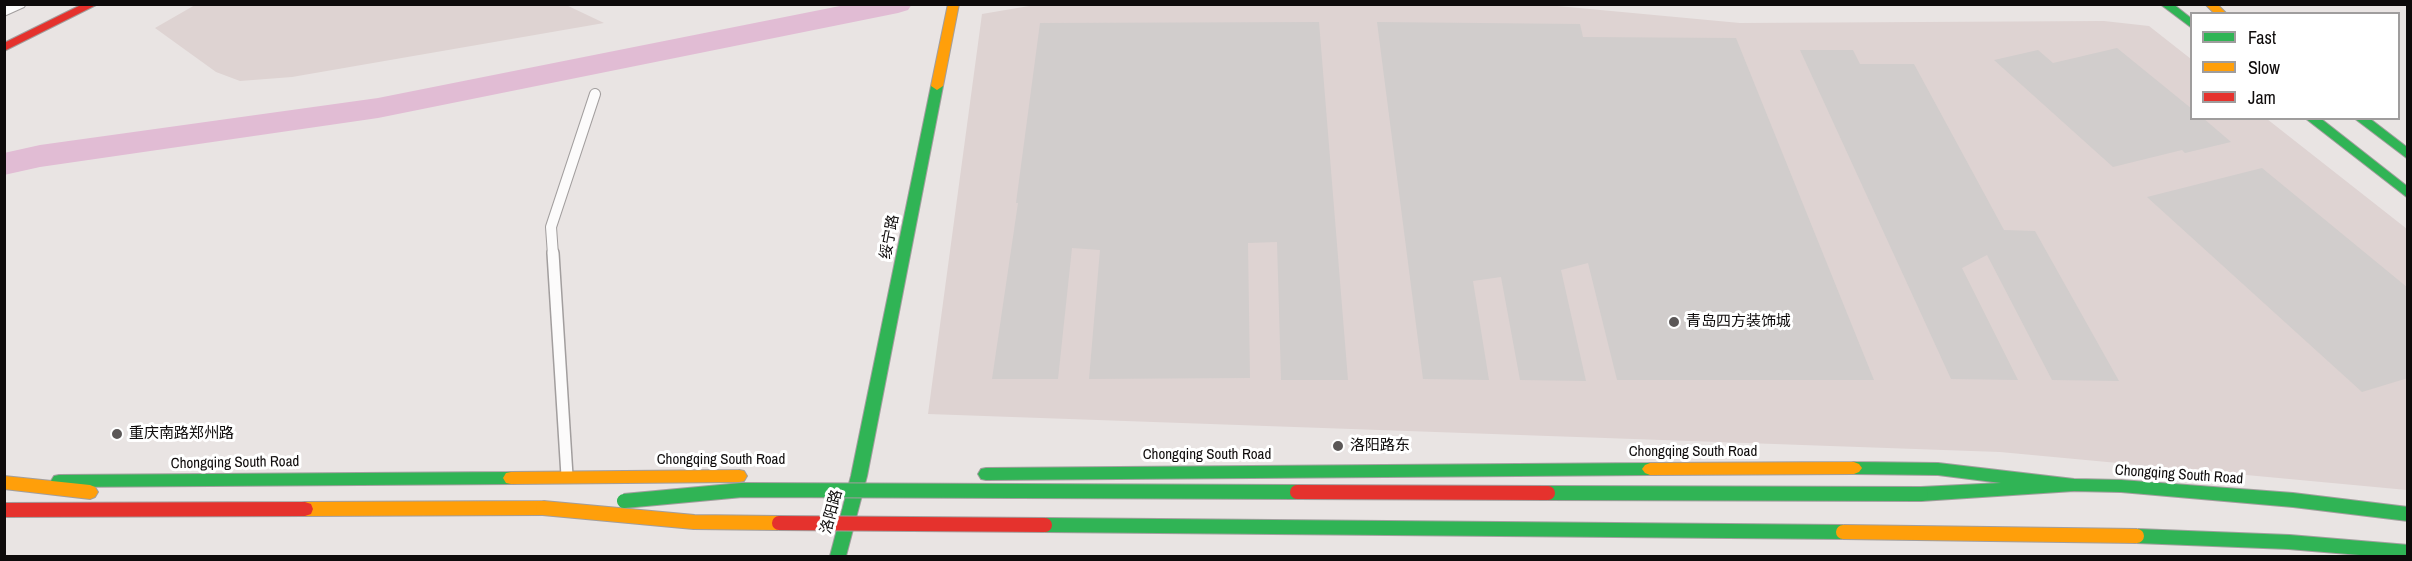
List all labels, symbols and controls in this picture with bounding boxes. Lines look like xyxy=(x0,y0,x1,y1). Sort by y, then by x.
legend xyxy=(2190,12,2400,120)
text: Fast xyxy=(2248,25,2276,50)
text: Slow xyxy=(2248,55,2280,80)
text: Jam xyxy=(2248,85,2276,110)
street label: 绥宁路 xyxy=(877,213,903,261)
place label: 青岛四方装饰城 xyxy=(1686,313,1791,331)
marker: 青岛四方装饰城 xyxy=(1667,315,1681,329)
place label: 重庆南路郑州路 xyxy=(129,425,234,443)
marker: 重庆南路郑州路 xyxy=(110,427,124,441)
place label: 洛阳路东 xyxy=(1350,437,1410,455)
marker: 洛阳路东 xyxy=(1331,439,1345,453)
street label: Chongqing South Road xyxy=(1629,443,1757,461)
street label: Chongqing South Road xyxy=(1143,446,1271,464)
street label: Chongqing South Road xyxy=(657,451,785,469)
street label: Chongqing South Road xyxy=(171,453,299,473)
street label: Chongqing South Road xyxy=(2114,462,2244,488)
street label: 洛阳路 xyxy=(817,488,847,536)

